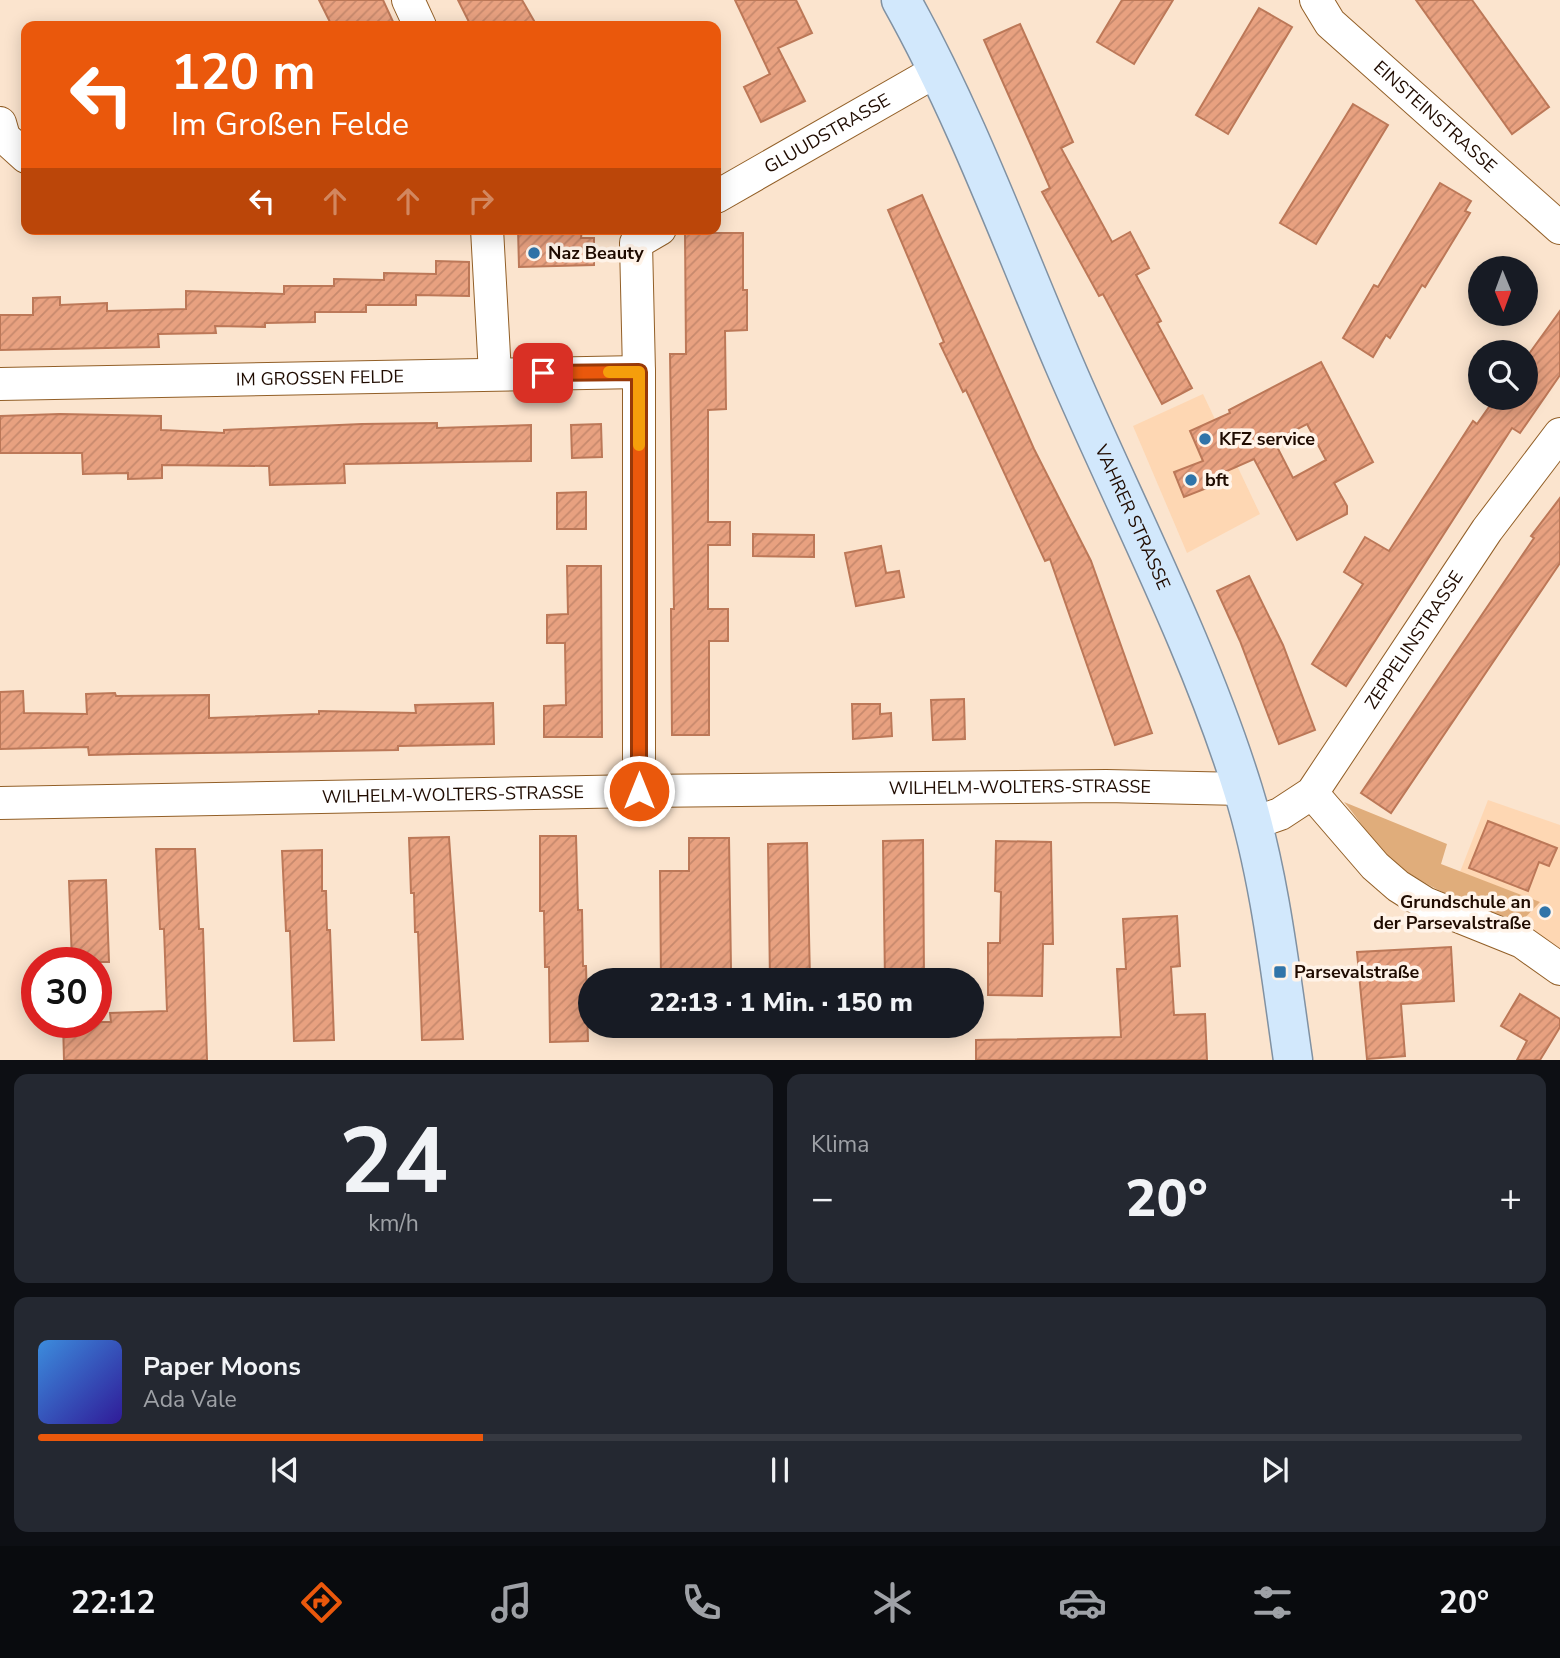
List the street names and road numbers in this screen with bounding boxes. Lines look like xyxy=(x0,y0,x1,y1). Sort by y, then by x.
street label: EINSTEINSTRASSE xyxy=(1368,55,1502,178)
street label: GLUUDSTRASSE xyxy=(760,88,894,179)
street label: IM GROSSEN FELDE xyxy=(236,364,404,392)
street label: VAHRER STRASSE xyxy=(1089,440,1176,593)
street label: ZEPPELINSTRASSE xyxy=(1359,566,1469,714)
street label: WILHELM-WOLTERS-STRASSE xyxy=(889,774,1151,800)
street label: WILHELM-WOLTERS-STRASSE xyxy=(322,780,584,809)

